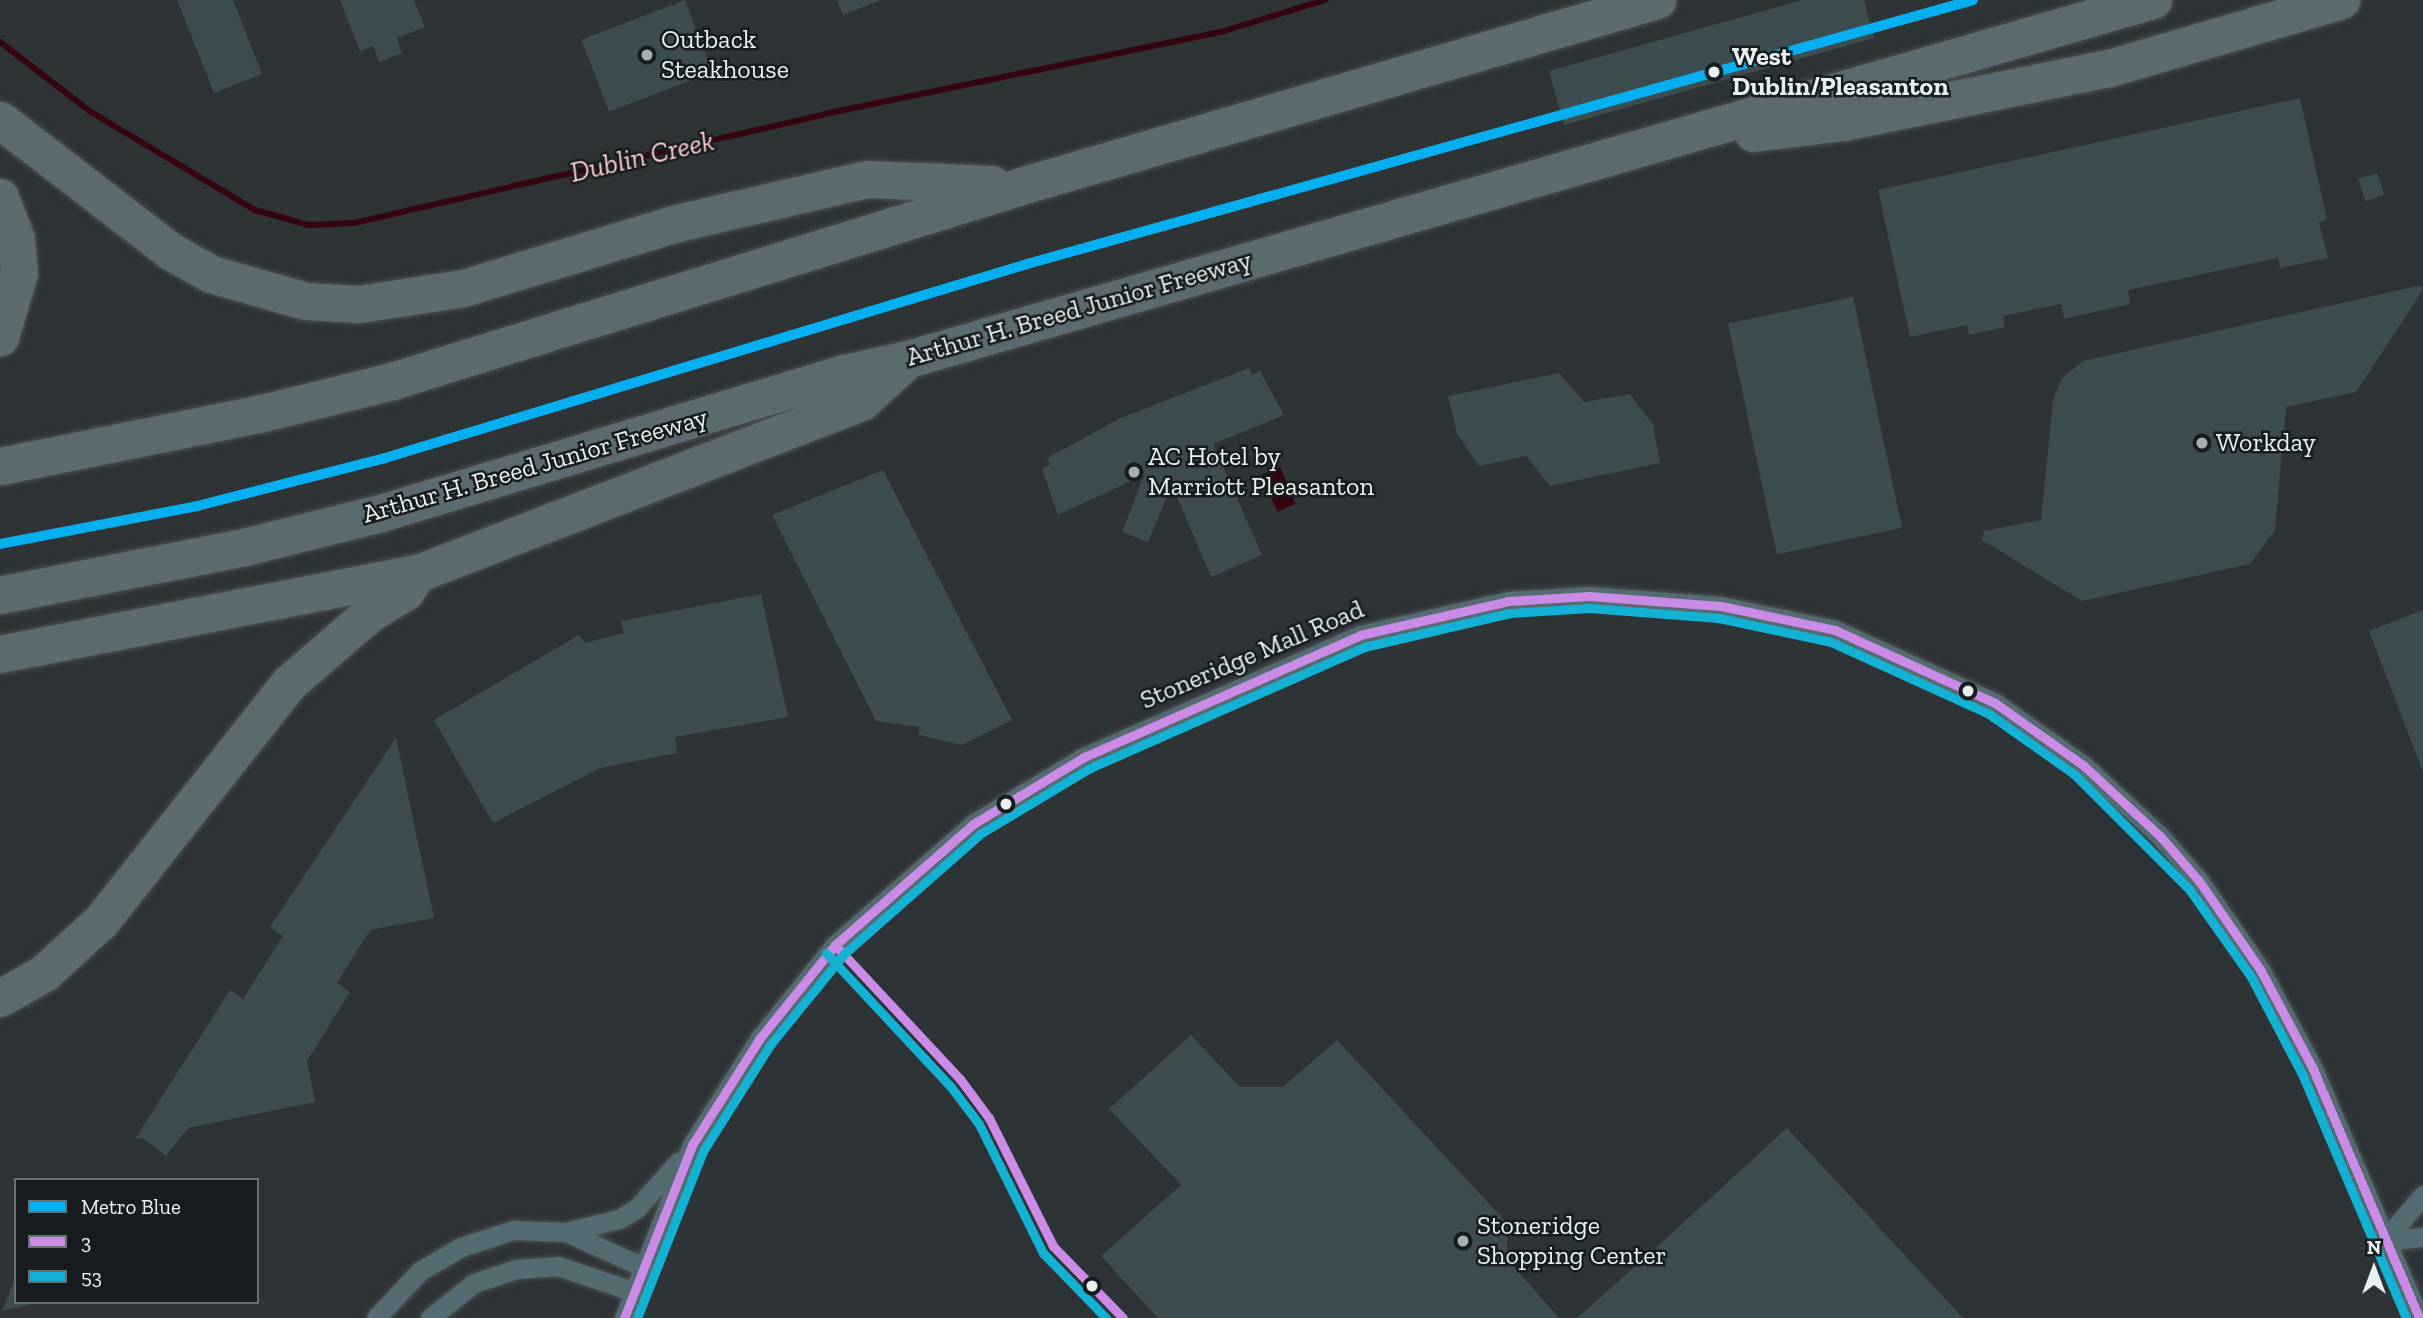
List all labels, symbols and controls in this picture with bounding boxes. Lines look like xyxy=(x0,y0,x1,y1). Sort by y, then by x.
place label: Outback Steakhouse xyxy=(661,24,789,86)
place label: West Dublin/Pleasanton xyxy=(1732,41,1949,102)
marker: Outback Steakhouse xyxy=(639,47,655,63)
marker: West Dublin/Pleasanton xyxy=(1703,61,1725,83)
water label: Dublin Creek xyxy=(567,124,717,190)
street label: Arthur H. Breed Junior Freeway xyxy=(902,245,1256,373)
street label: Arthur H. Breed Junior Freeway xyxy=(358,402,712,530)
place label: Workday xyxy=(2216,427,2316,459)
marker: Workday xyxy=(2194,435,2210,451)
place label: AC Hotel by Marriott Pleasanton xyxy=(1148,441,1374,503)
marker: AC Hotel by Marriott Pleasanton xyxy=(1126,464,1142,480)
street label: Stoneridge Mall Road xyxy=(1136,594,1368,716)
unlabelled marker xyxy=(1961,684,1975,698)
unlabelled marker xyxy=(999,797,1013,811)
legend xyxy=(14,1178,259,1304)
text: Metro Blue xyxy=(81,1194,181,1219)
place label: Stoneridge Shopping Center xyxy=(1477,1210,1666,1272)
text: 3 xyxy=(81,1229,91,1254)
marker: Stoneridge Shopping Center xyxy=(1455,1233,1471,1249)
north arrow xyxy=(2339,1234,2409,1304)
text: N xyxy=(2367,1236,2381,1259)
text: 53 xyxy=(81,1264,102,1289)
unlabelled marker xyxy=(1085,1279,1099,1293)

